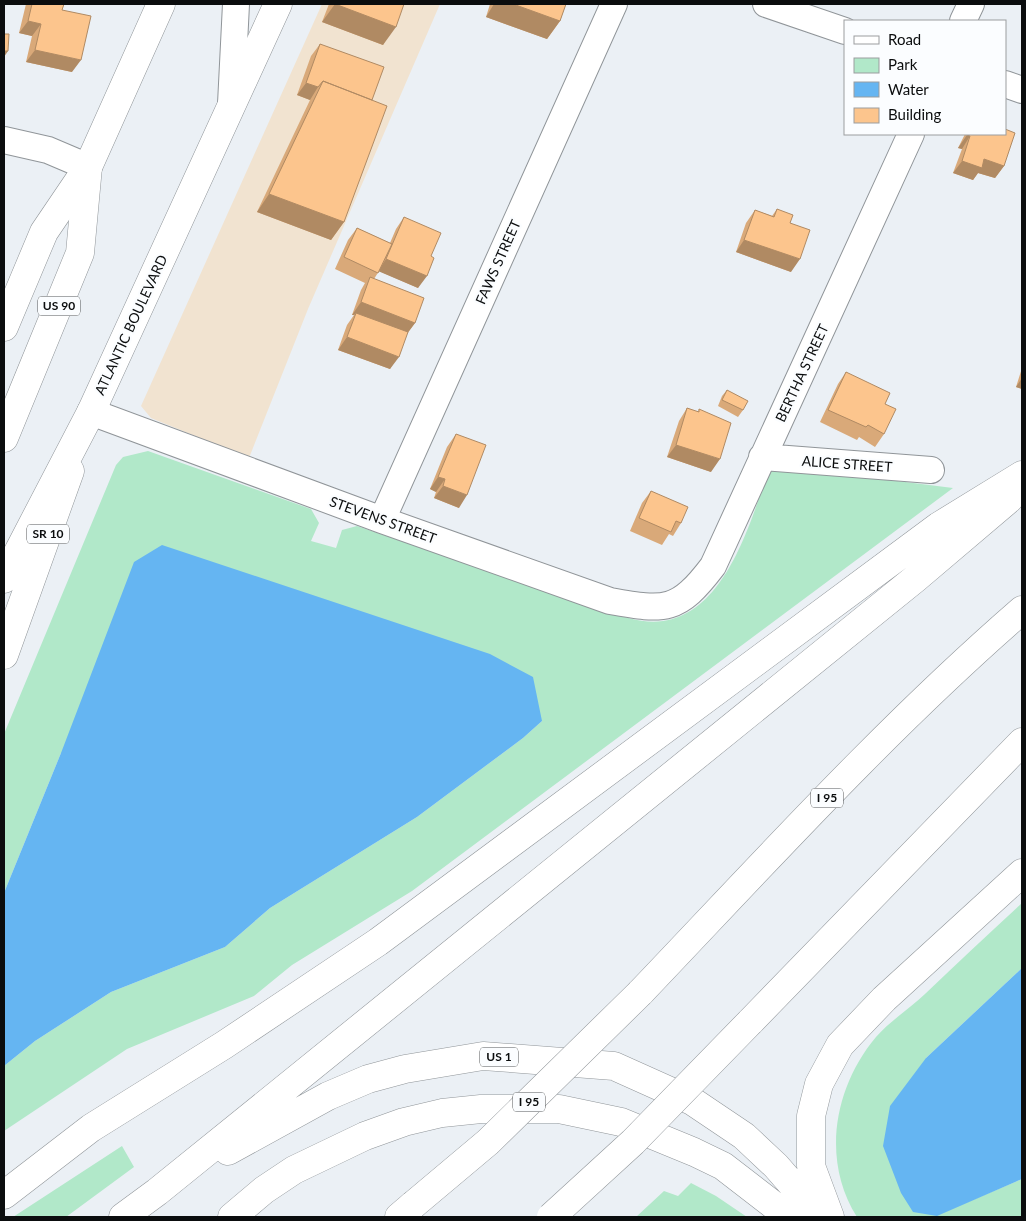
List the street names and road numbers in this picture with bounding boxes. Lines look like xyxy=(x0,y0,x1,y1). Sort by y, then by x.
street label: FAWS STREET xyxy=(471,216,524,307)
street label: ATLANTIC BOULEVARD xyxy=(91,252,171,398)
road number: US 90 xyxy=(38,296,80,316)
street label: BERTHA STREET xyxy=(771,320,832,425)
street label: ALICE STREET xyxy=(801,452,894,475)
street label: STEVENS STREET xyxy=(327,492,440,547)
road number: SR 10 xyxy=(27,524,69,544)
road number: I 95 xyxy=(811,788,843,808)
road number: US 1 xyxy=(480,1048,518,1066)
road number: I 95 xyxy=(513,1092,545,1112)

